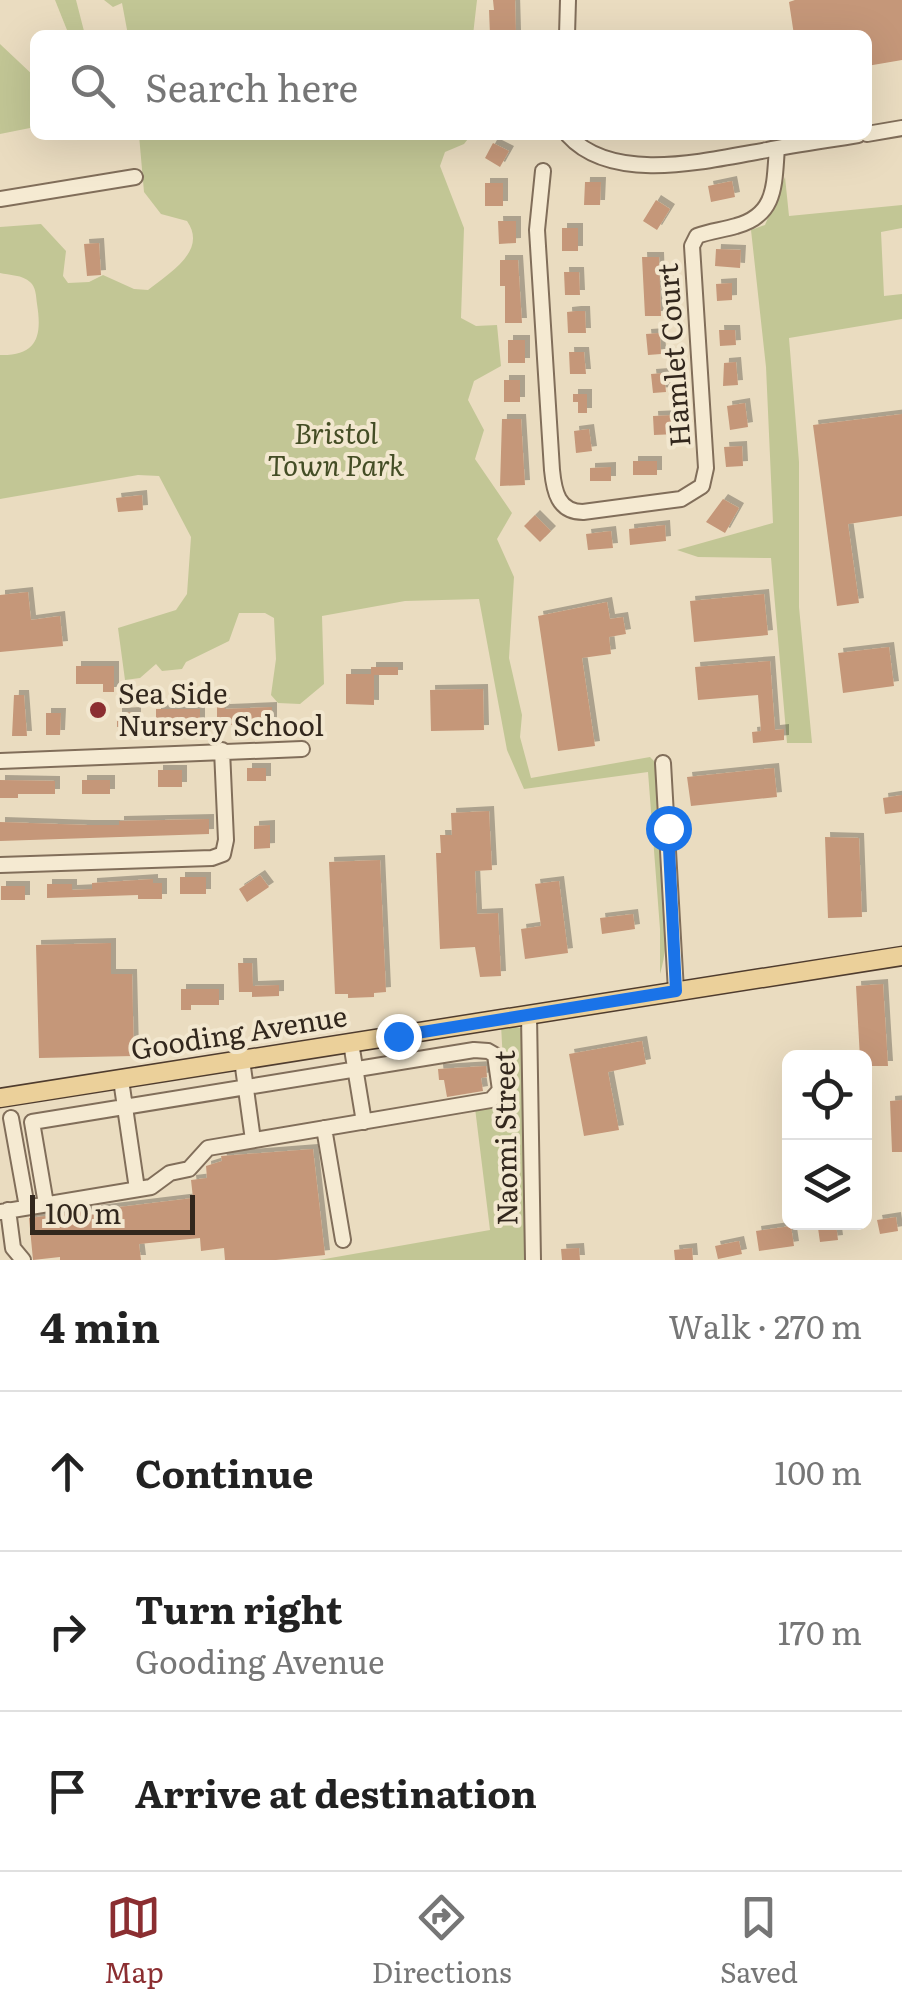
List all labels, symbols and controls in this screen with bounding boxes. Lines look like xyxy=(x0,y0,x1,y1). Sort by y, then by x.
search box xyxy=(30,30,872,140)
text: Search here xyxy=(145,57,358,114)
icon: search xyxy=(65,58,120,113)
street label: Hamlet Court xyxy=(645,261,699,448)
park label: Bristol Town Park xyxy=(268,411,405,485)
place label: Sea Side Nursery School xyxy=(118,671,324,745)
marker: Sea Side Nursery School xyxy=(87,699,109,721)
route start xyxy=(646,806,692,852)
street label: Gooding Avenue xyxy=(128,993,350,1069)
route end xyxy=(376,1014,422,1060)
street label: Naomi Street xyxy=(481,1049,527,1226)
map controls xyxy=(782,1050,872,1230)
button: locate xyxy=(782,1050,872,1140)
button: layers xyxy=(782,1140,872,1230)
scale bar xyxy=(30,1190,195,1234)
text: 100 m xyxy=(45,1191,122,1233)
text: 4 min xyxy=(40,1294,160,1356)
text: Walk · 270 m xyxy=(669,1301,862,1349)
text: Continue xyxy=(135,1443,313,1500)
icon: ahead xyxy=(40,1444,95,1499)
text: 100 m xyxy=(775,1447,862,1495)
text: Turn right xyxy=(135,1579,342,1636)
icon: right xyxy=(40,1604,95,1659)
text: 170 m xyxy=(778,1607,862,1655)
text: Gooding Avenue xyxy=(135,1636,385,1684)
text: Arrive at destination xyxy=(135,1763,537,1820)
icon: arrive xyxy=(40,1764,95,1819)
tab: Map xyxy=(104,1890,164,1992)
tab: Directions xyxy=(372,1890,512,1992)
tab: Saved xyxy=(720,1890,798,1992)

